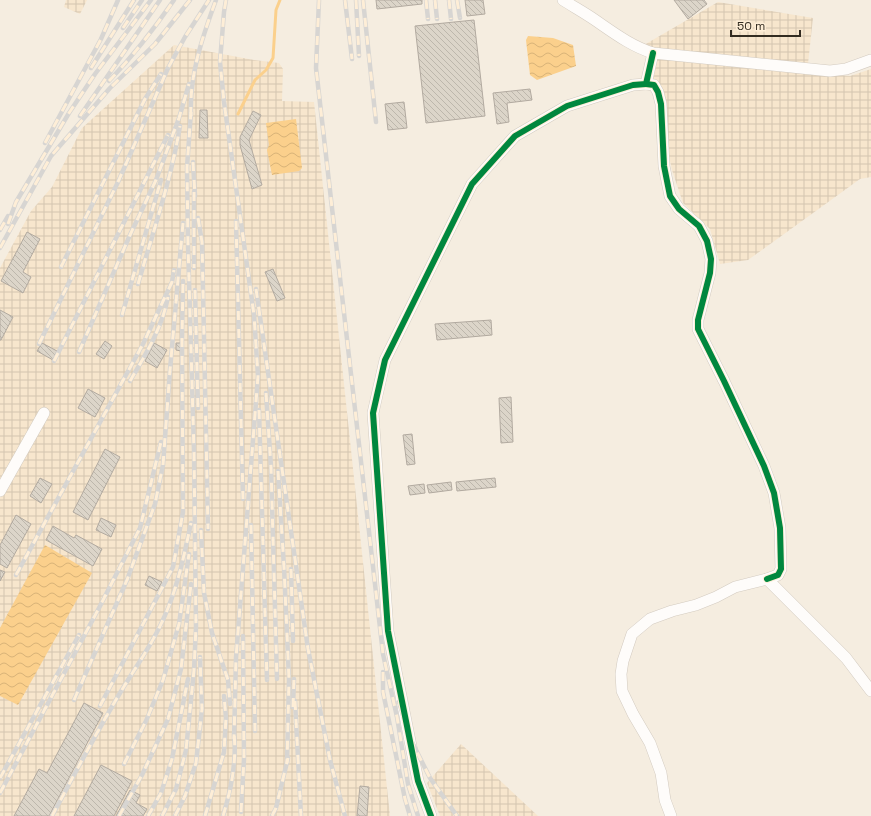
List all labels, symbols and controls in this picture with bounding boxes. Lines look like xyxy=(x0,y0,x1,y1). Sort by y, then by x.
scale bar xyxy=(731,12,800,38)
text: 50 m xyxy=(737,18,765,34)

